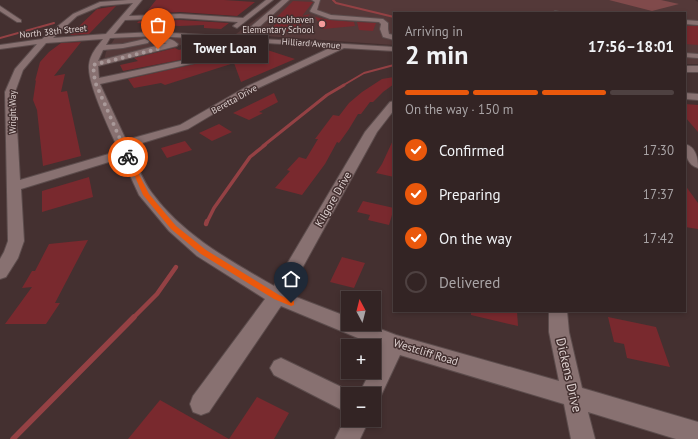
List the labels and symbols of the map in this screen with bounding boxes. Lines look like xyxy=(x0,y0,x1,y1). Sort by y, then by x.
pin xyxy=(141,8,175,49)
place label: Brookhaven Elementary School xyxy=(242,14,314,35)
marker: Brookhaven Elementary School xyxy=(317,19,327,29)
street label: North 38th Street xyxy=(19,22,87,40)
callout: Tower Loan xyxy=(182,35,268,63)
street label: Hilliard Avenue xyxy=(281,35,341,51)
street label: Beretta Drive xyxy=(209,82,259,116)
street label: Wright Way xyxy=(7,90,18,134)
courier xyxy=(108,137,148,177)
street label: Kilgore Drive xyxy=(312,168,355,229)
pin xyxy=(274,262,308,303)
north arrow xyxy=(341,291,381,331)
street label: Westcliff Road xyxy=(392,336,460,368)
street label: Dickens Drive xyxy=(552,336,586,414)

